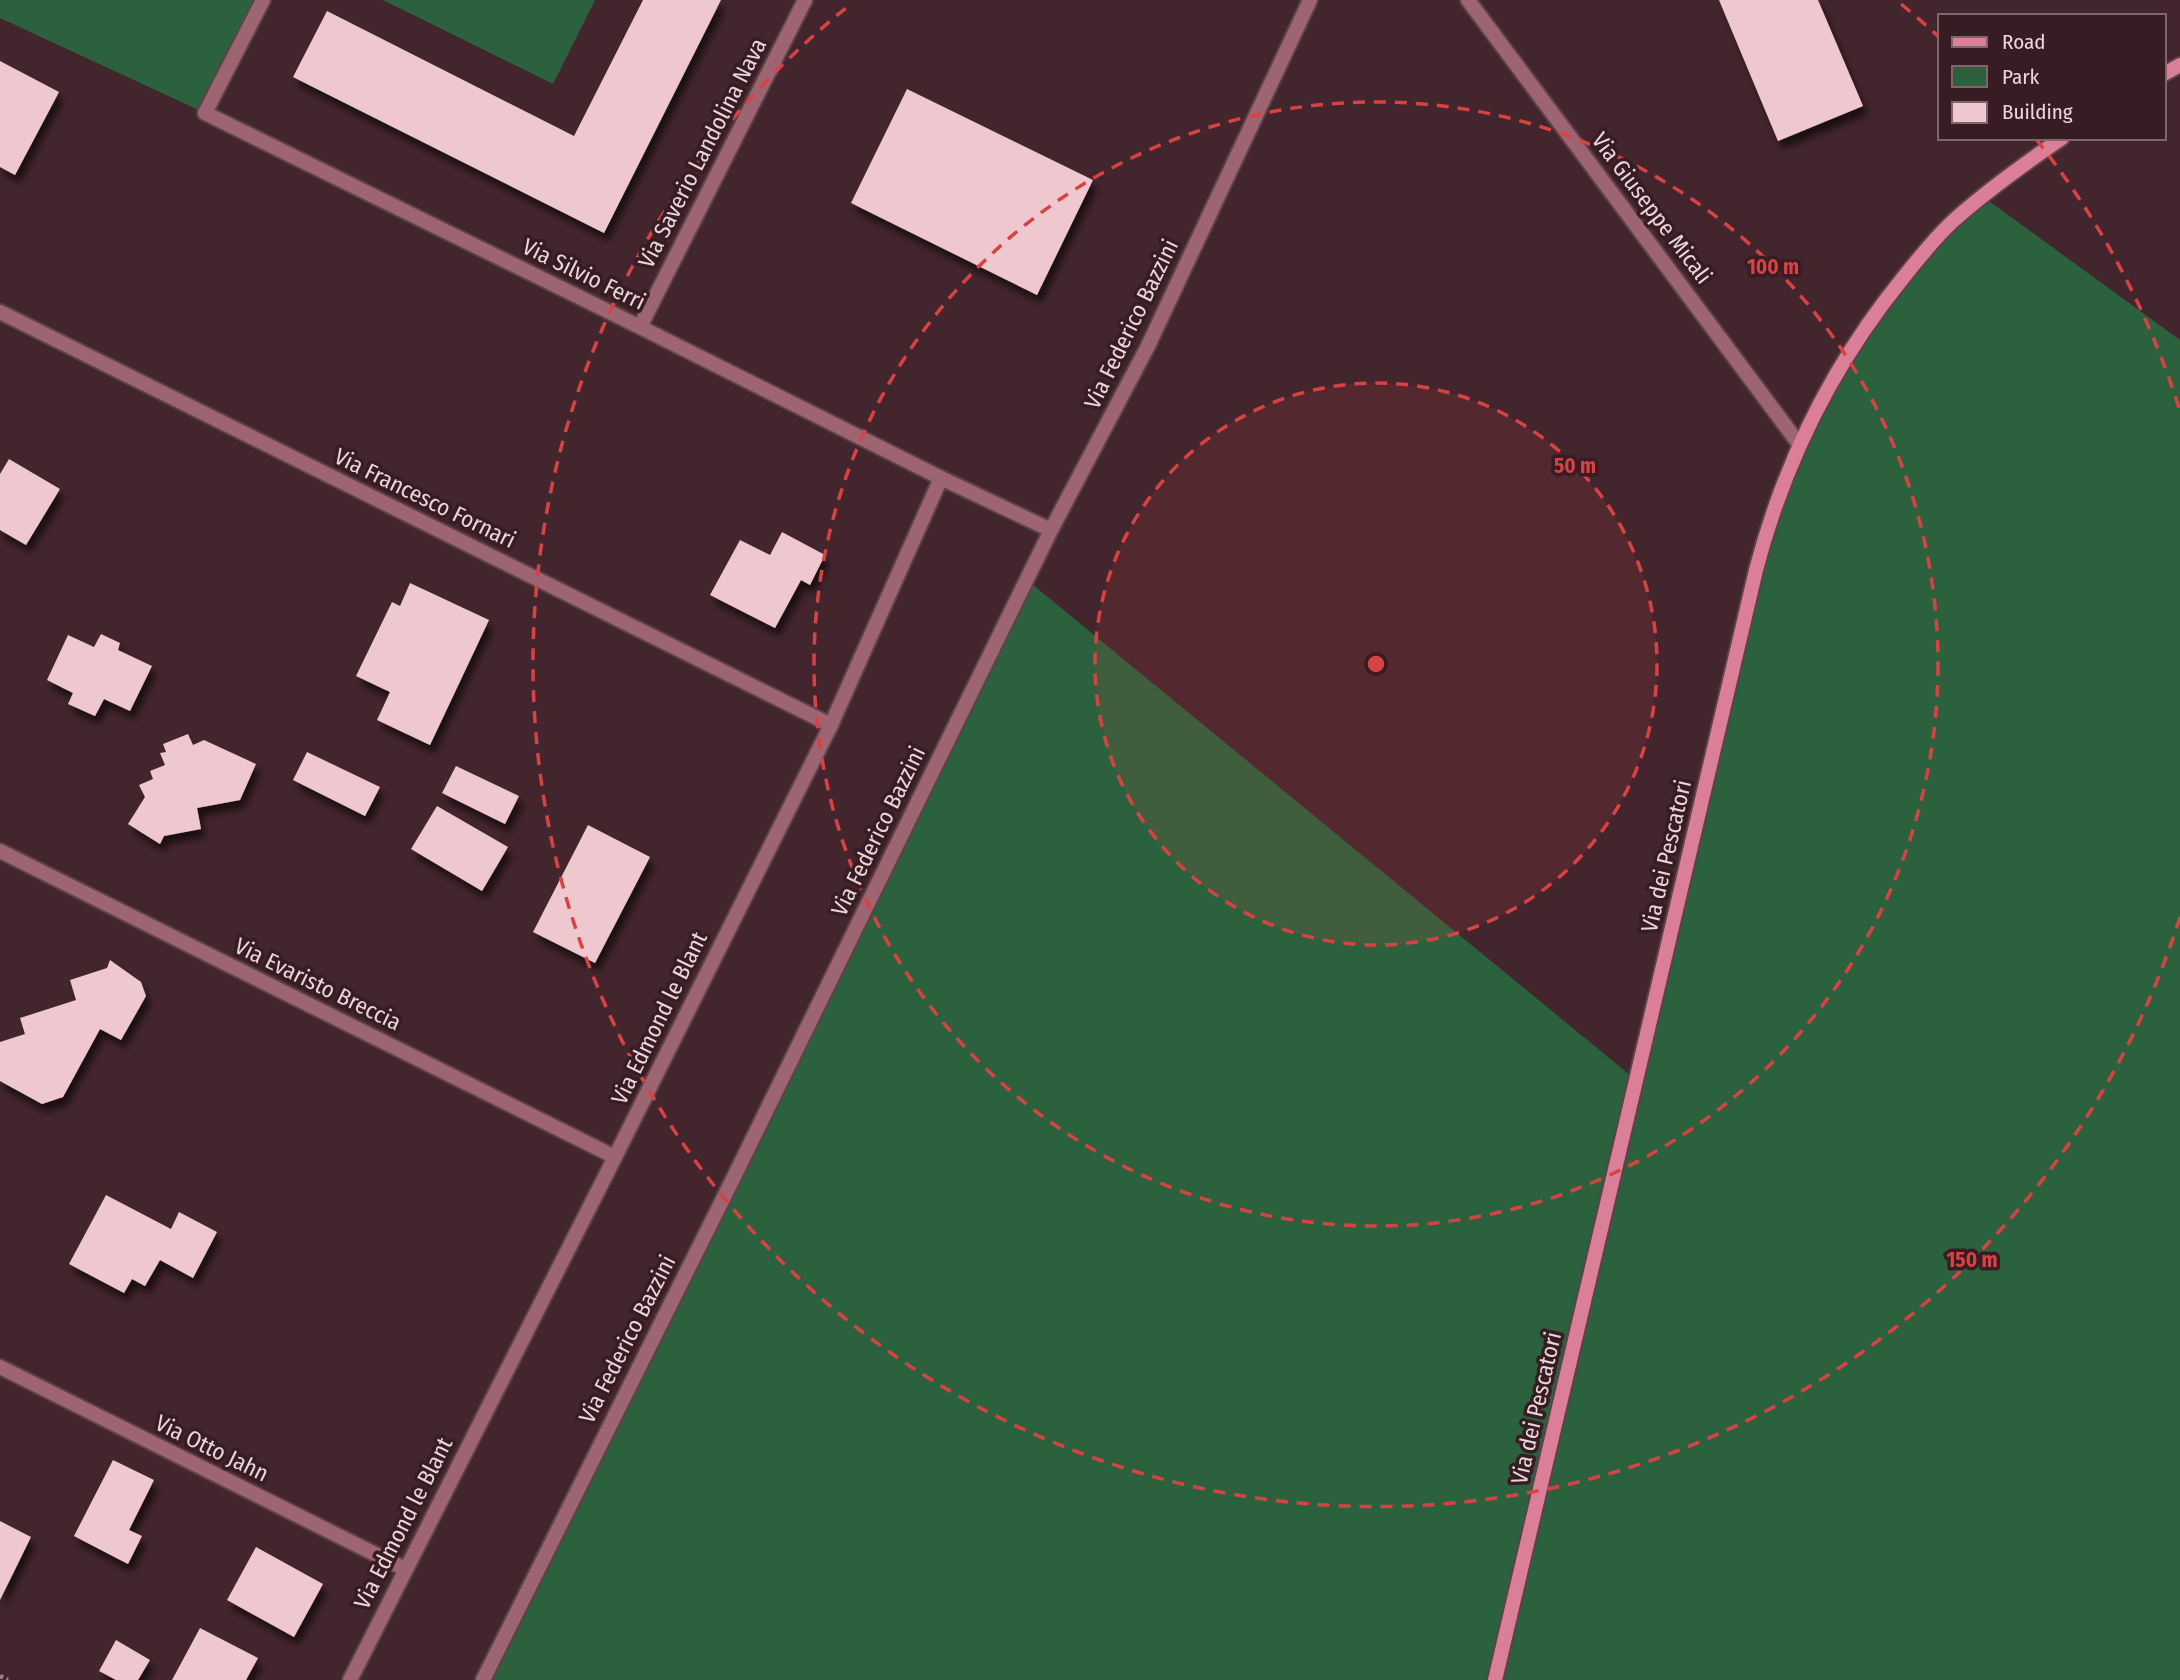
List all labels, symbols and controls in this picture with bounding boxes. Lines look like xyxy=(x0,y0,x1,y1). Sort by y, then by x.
legend xyxy=(1938,14,2166,140)
text: Road xyxy=(2002,29,2046,55)
street label: Via Saverio Landolina Nava xyxy=(632,34,772,272)
text: Park xyxy=(2002,64,2040,90)
text: Building xyxy=(2002,99,2073,125)
street label: Via Giuseppe Micali xyxy=(1586,127,1718,289)
street label: Via Silvio Ferri xyxy=(518,232,650,316)
street label: Via Federico Bazzini xyxy=(1078,235,1184,413)
text: 100 m xyxy=(1747,254,1799,280)
street label: Via Francesco Fornari xyxy=(330,442,520,554)
text: 50 m xyxy=(1554,453,1596,479)
centre of rings xyxy=(1364,652,1388,676)
street label: Via Federico Bazzini xyxy=(825,742,931,920)
street label: Via dei Pescatori xyxy=(1635,777,1697,935)
street label: Via Edmond le Blant xyxy=(605,927,713,1109)
street label: Via Evaristo Breccia xyxy=(230,932,406,1036)
text: 150 m xyxy=(1946,1247,1998,1273)
street label: Via Federico Bazzini xyxy=(573,1250,681,1428)
street label: Via dei Pescatori xyxy=(1505,1329,1567,1487)
street label: Via Otto Jahn xyxy=(151,1409,273,1487)
street label: Via Edmond le Blant xyxy=(348,1432,459,1613)

